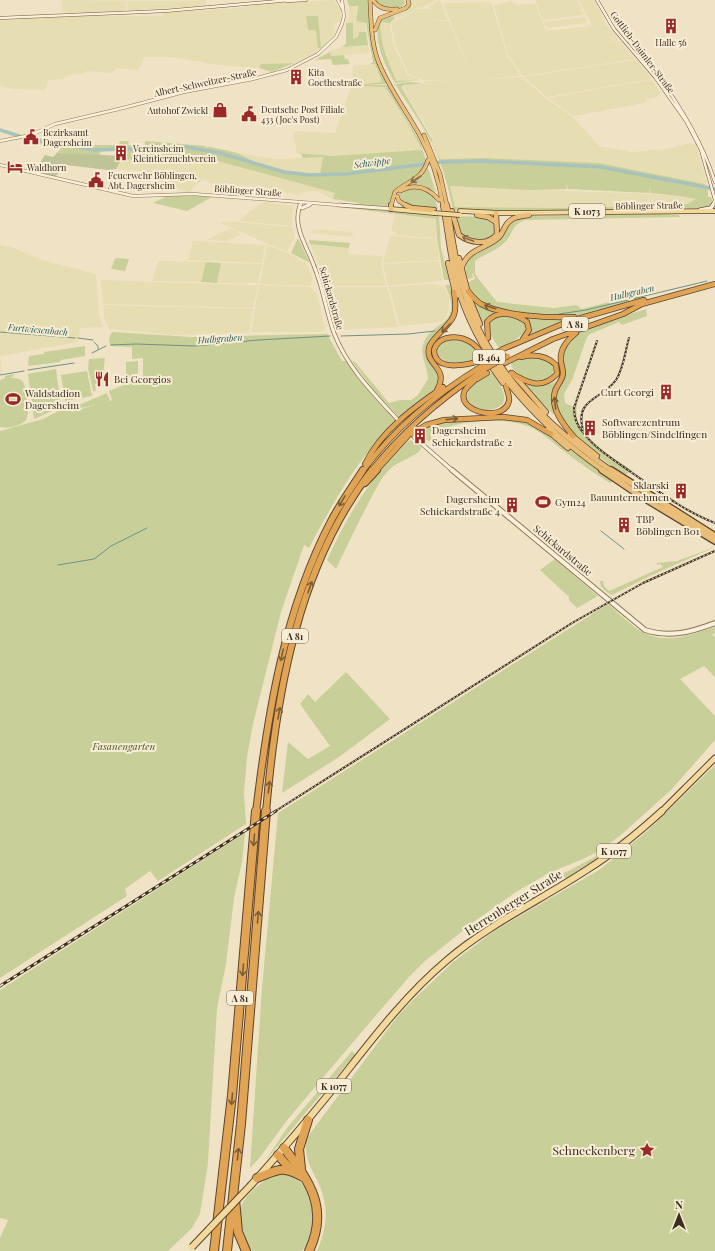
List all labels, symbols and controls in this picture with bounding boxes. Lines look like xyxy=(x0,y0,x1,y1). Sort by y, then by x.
street label: Gottlieb-Daimler-Straße xyxy=(608,9,678,96)
building icon: Halle 56 xyxy=(662,17,680,35)
place label: Halle 56 xyxy=(655,36,687,48)
street label: Albert-Schweitzer-Straße xyxy=(152,65,258,99)
place label: Kita Goethestraße xyxy=(308,66,363,88)
building icon: Kita Goethestraße xyxy=(287,68,305,86)
shop icon: Autohof Zwickl xyxy=(211,101,229,119)
place label: Deutsche Post Filiale 433 (Joe's Post) xyxy=(261,103,345,125)
place label: Autohof Zwickl xyxy=(146,104,208,116)
public building icon: Deutsche Post Filiale 433 (Joe's Post) xyxy=(240,105,258,123)
place label: Bezirksamt Dagersheim xyxy=(43,126,92,148)
public building icon: Bezirksamt Dagersheim xyxy=(22,128,40,146)
place label: Vereinsheim Kleintierzuchtverein xyxy=(132,142,217,164)
building icon: Vereinsheim Kleintierzuchtverein xyxy=(112,144,130,162)
water label: Schwippe xyxy=(352,154,391,170)
hotel icon: Waldhorn xyxy=(6,158,24,176)
place label: Waldhorn xyxy=(26,161,67,173)
place label: Feuerwehr Böblingen, Abt. Dagersheim xyxy=(107,169,197,191)
public building icon: Feuerwehr Böblingen, Abt. Dagersheim xyxy=(87,171,105,189)
one-way arrow xyxy=(410,175,422,183)
street label: Böblinger Straße xyxy=(214,182,283,198)
street label: Böblinger Straße xyxy=(615,198,683,212)
road number: K 1073 xyxy=(569,204,605,218)
one-way arrow xyxy=(462,235,474,243)
street label: Schickardstraße xyxy=(317,265,347,332)
water label: Hulbgraben xyxy=(608,281,655,303)
one-way arrow xyxy=(484,303,497,310)
road number: A 81 xyxy=(562,317,588,331)
water label: Furtwiesenbach xyxy=(6,320,69,338)
one-way arrow xyxy=(441,323,451,333)
water label: Hulbgraben xyxy=(196,330,243,346)
road number: B 464 xyxy=(473,350,505,364)
restaurant icon: Bei Georgios xyxy=(93,370,111,388)
place label: Bei Georgios xyxy=(114,372,171,386)
building icon: Curt Georgi xyxy=(657,383,675,401)
place label: Curt Georgi xyxy=(601,385,654,399)
place label: Waldstadion Dagersheim xyxy=(24,386,80,412)
sports icon: Waldstadion Dagersheim xyxy=(4,390,22,408)
one-way arrow xyxy=(551,397,559,410)
one-way arrow xyxy=(446,415,459,422)
place label: Softwarezentrum Böblingen/Sindelfingen xyxy=(602,415,707,441)
building icon: Softwarezentrum Böblingen/Sindelfingen xyxy=(581,419,599,437)
place label: Dagersheim Schickardstraße 2 xyxy=(432,423,512,449)
building icon: Dagersheim Schickardstraße 2 xyxy=(411,427,429,445)
place label: Sklarski Bauunternehmen xyxy=(590,478,669,504)
building icon: Sklarski Bauunternehmen xyxy=(672,482,690,500)
place label: Dagersheim Schickardstraße 4 xyxy=(420,492,500,518)
sports icon: Gym24 xyxy=(534,493,552,511)
one-way arrow xyxy=(337,495,345,507)
place label: Gym24 xyxy=(555,495,586,509)
building icon: Dagersheim Schickardstraße 4 xyxy=(503,496,521,514)
place label: TBP Böblingen B01 xyxy=(636,512,700,538)
building icon: TBP Böblingen B01 xyxy=(615,516,633,534)
street label: Schickardstraße xyxy=(531,521,595,579)
one-way arrow xyxy=(307,581,314,594)
road number: A 81 xyxy=(282,629,308,643)
one-way arrow xyxy=(278,648,285,661)
one-way arrow xyxy=(275,707,283,720)
park label: Fasanengarten xyxy=(92,739,156,753)
one-way arrow xyxy=(265,781,273,794)
one-way arrow xyxy=(250,833,258,846)
road number: K 1077 xyxy=(597,844,631,858)
street label: Herrenberger Straße xyxy=(461,865,565,939)
one-way arrow xyxy=(254,911,261,924)
one-way arrow xyxy=(239,963,246,976)
road number: A 81 xyxy=(227,991,253,1005)
road number: K 1077 xyxy=(317,1079,351,1093)
one-way arrow xyxy=(228,1092,235,1105)
place icon: Schneckenberg xyxy=(638,1141,656,1159)
place label: Schneckenberg xyxy=(553,1142,636,1158)
one-way arrow xyxy=(234,1148,242,1161)
north arrow xyxy=(659,1195,699,1235)
text: N xyxy=(675,1197,683,1212)

